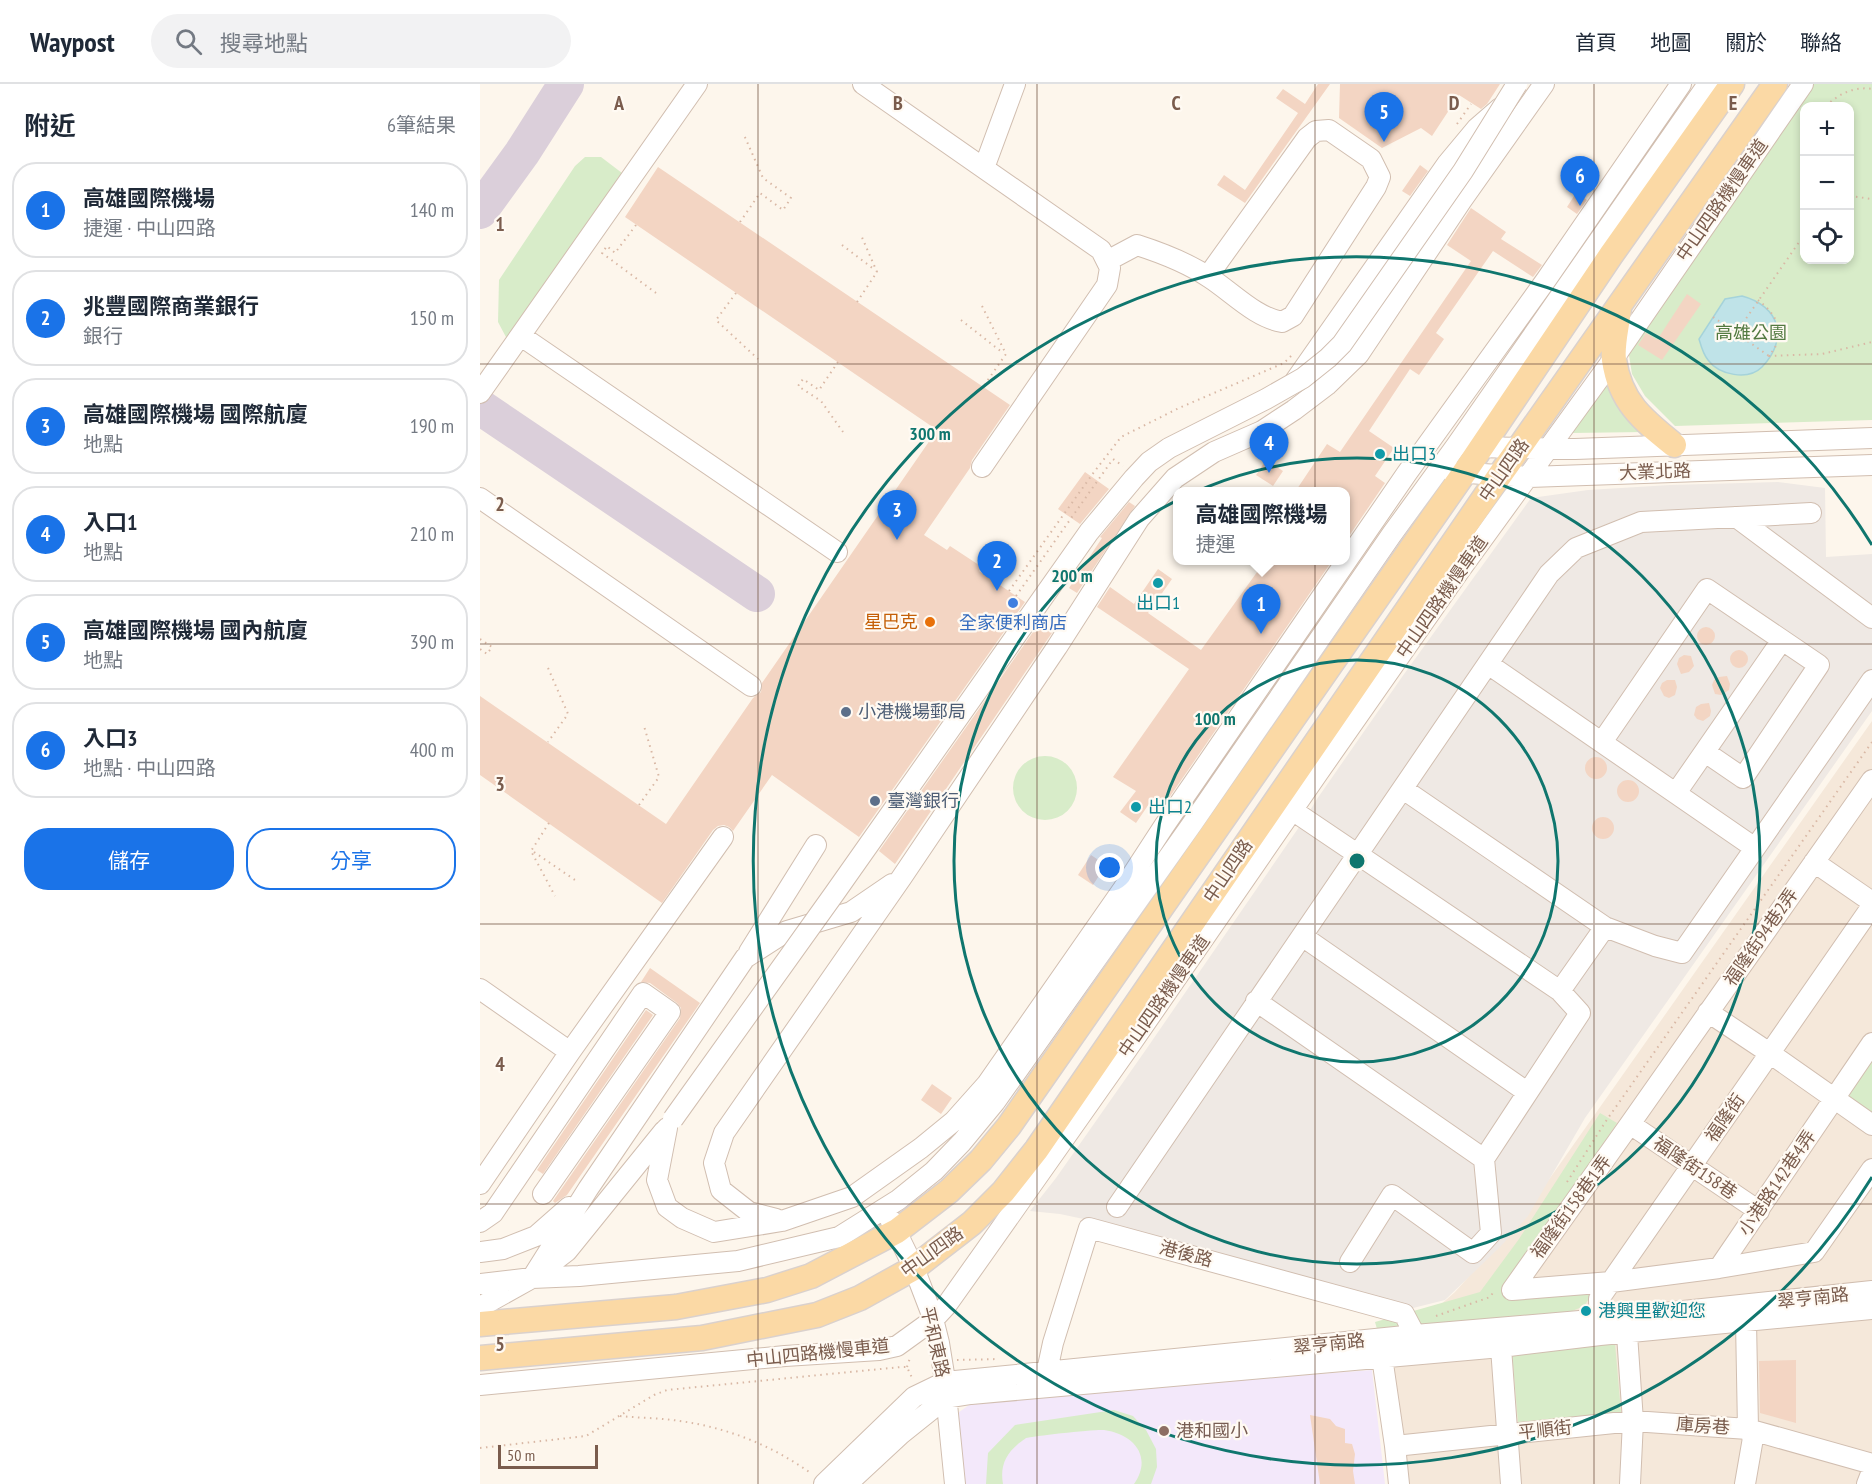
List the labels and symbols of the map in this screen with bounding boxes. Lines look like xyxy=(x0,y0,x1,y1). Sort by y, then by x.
text: A xyxy=(613,90,625,116)
text: B xyxy=(893,90,903,116)
text: C xyxy=(1171,90,1181,116)
text: D xyxy=(1449,90,1460,116)
text: E xyxy=(1729,90,1737,116)
pin: 5 xyxy=(1364,92,1404,142)
street label: 中山四路機慢車道 xyxy=(1671,134,1772,265)
pin: 6 xyxy=(1560,156,1600,206)
text: 1 xyxy=(495,211,505,237)
park label: 高雄公園 xyxy=(1715,321,1787,344)
text: 300 m xyxy=(909,422,951,445)
pin: 4 xyxy=(1250,424,1288,473)
street label: 中山四路 xyxy=(1474,434,1534,506)
place label: 出口3 xyxy=(1392,442,1436,465)
marker: 出口3 xyxy=(1373,447,1387,461)
street label: 大業北路 xyxy=(1619,459,1691,484)
pin: 3 xyxy=(878,490,916,540)
text: 2 xyxy=(495,491,505,517)
street label: 中山四路機慢車道 xyxy=(1391,531,1492,662)
pin: 2 xyxy=(978,542,1016,591)
text: 200 m xyxy=(1051,564,1093,587)
marker: 出口1 xyxy=(1151,576,1165,590)
pin: 1 xyxy=(1242,584,1280,634)
place label: 出口1 xyxy=(1136,591,1180,614)
marker: 全家便利商店 xyxy=(1006,596,1020,610)
place label: 星巴克 xyxy=(864,610,918,633)
place label: 全家便利商店 xyxy=(959,611,1067,634)
marker: 星巴克 xyxy=(923,615,937,629)
place label: 小港機場郵局 xyxy=(858,700,966,723)
marker: 小港機場郵局 xyxy=(839,705,853,719)
text: 100 m xyxy=(1194,707,1236,730)
text: 3 xyxy=(495,771,505,797)
place label: 臺灣銀行 xyxy=(887,789,959,812)
marker: 臺灣銀行 xyxy=(868,794,882,808)
place label: 出口2 xyxy=(1148,795,1192,818)
marker: 出口2 xyxy=(1129,800,1143,814)
street label: 中山四路 xyxy=(1198,834,1257,907)
centre of rings xyxy=(1347,851,1367,871)
your location xyxy=(1095,853,1124,882)
street label: 福隆街94巷2弄 xyxy=(1718,883,1803,990)
street label: 中山四路機慢車道 xyxy=(1113,930,1214,1061)
text: 4 xyxy=(495,1051,505,1077)
street label: 福隆街 xyxy=(1700,1089,1749,1146)
street label: 小港路142巷4弄 xyxy=(1733,1126,1820,1240)
street label: 福隆街158巷 xyxy=(1649,1131,1742,1204)
street label: 福隆街158巷1弄 xyxy=(1525,1150,1616,1263)
street label: 中山四路 xyxy=(896,1221,968,1282)
street label: 港後路 xyxy=(1157,1235,1215,1272)
street label: 翠亨南路 xyxy=(1776,1282,1850,1313)
place label: 港興里歡迎您 xyxy=(1598,1299,1706,1322)
street label: 平和東路 xyxy=(916,1304,955,1380)
marker: 港興里歡迎您 xyxy=(1579,1304,1593,1318)
street label: 翠亨南路 xyxy=(1292,1328,1366,1359)
text: 5 xyxy=(495,1331,505,1357)
street label: 中山四路機慢車道 xyxy=(745,1334,891,1371)
street label: 庫房巷 xyxy=(1675,1412,1731,1439)
street label: 平順街 xyxy=(1517,1415,1573,1444)
place label: 港和國小 xyxy=(1176,1419,1248,1442)
marker: 港和國小 xyxy=(1157,1424,1171,1438)
scale bar xyxy=(498,1442,598,1470)

